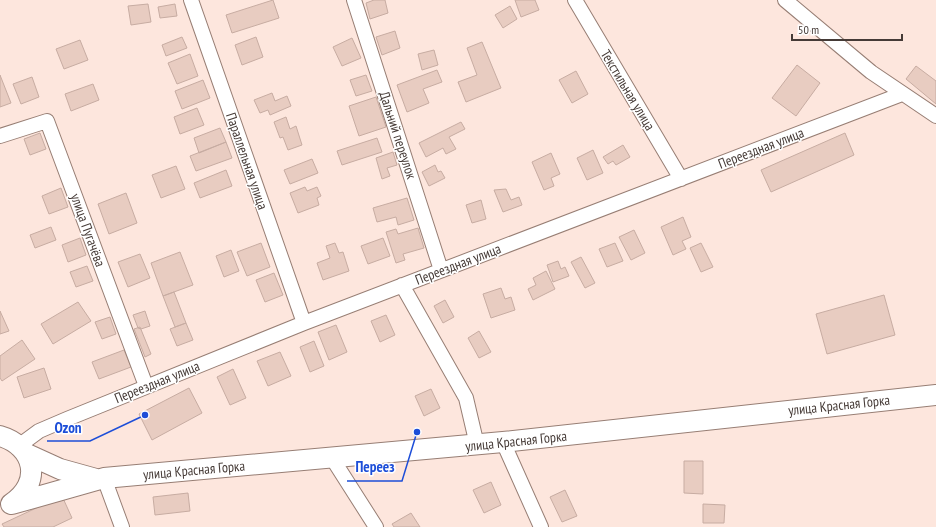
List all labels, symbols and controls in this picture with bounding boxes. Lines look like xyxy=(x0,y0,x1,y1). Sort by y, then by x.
scale bar xyxy=(792,16,902,42)
text: 50 m xyxy=(798,22,819,37)
street label: Текстильная улица xyxy=(597,46,659,134)
street label: Дальний переулок xyxy=(375,89,421,182)
street label: Параллельная улица xyxy=(222,110,272,212)
street label: Переездная улица xyxy=(716,123,806,173)
street label: улица Пугачёва xyxy=(66,191,110,269)
street label: Переездная улица xyxy=(413,239,503,289)
street label: Переездная улица xyxy=(112,357,202,407)
street label: улица Красная Горка xyxy=(787,391,891,419)
callout: Ozon xyxy=(47,414,90,441)
text: Ozon xyxy=(54,418,82,437)
street label: улица Красная Горка xyxy=(464,427,568,455)
callout: Переез xyxy=(347,454,402,481)
street label: улица Красная Горка xyxy=(142,457,246,483)
text: Переез xyxy=(355,457,395,476)

